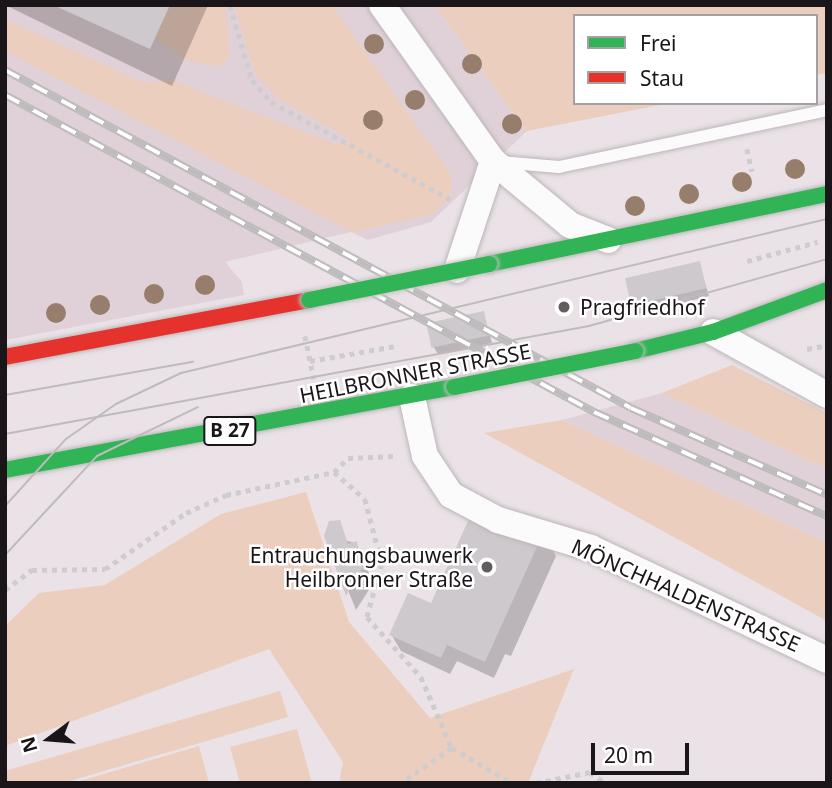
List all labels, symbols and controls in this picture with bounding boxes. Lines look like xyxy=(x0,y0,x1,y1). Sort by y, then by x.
legend xyxy=(573,14,818,105)
text: Frei xyxy=(640,29,676,57)
text: Stau xyxy=(640,64,684,92)
place label: Pragfriedhof xyxy=(580,294,705,320)
marker: Pragfriedhof xyxy=(554,297,574,317)
street label: HEILBRONNER STRASSE xyxy=(297,338,533,408)
road number: B 27 xyxy=(202,416,258,446)
street label: MÖNCHHALDENSTRASSE xyxy=(568,533,804,657)
place label: Entrauchungsbauwerk Heilbronner Straße xyxy=(250,542,473,592)
marker: Entrauchungsbauwerk Heilbronner Straße xyxy=(479,559,495,575)
north arrow xyxy=(14,704,84,774)
scale bar xyxy=(594,728,692,772)
text: N xyxy=(14,734,43,756)
text: 20 m xyxy=(604,741,653,769)

